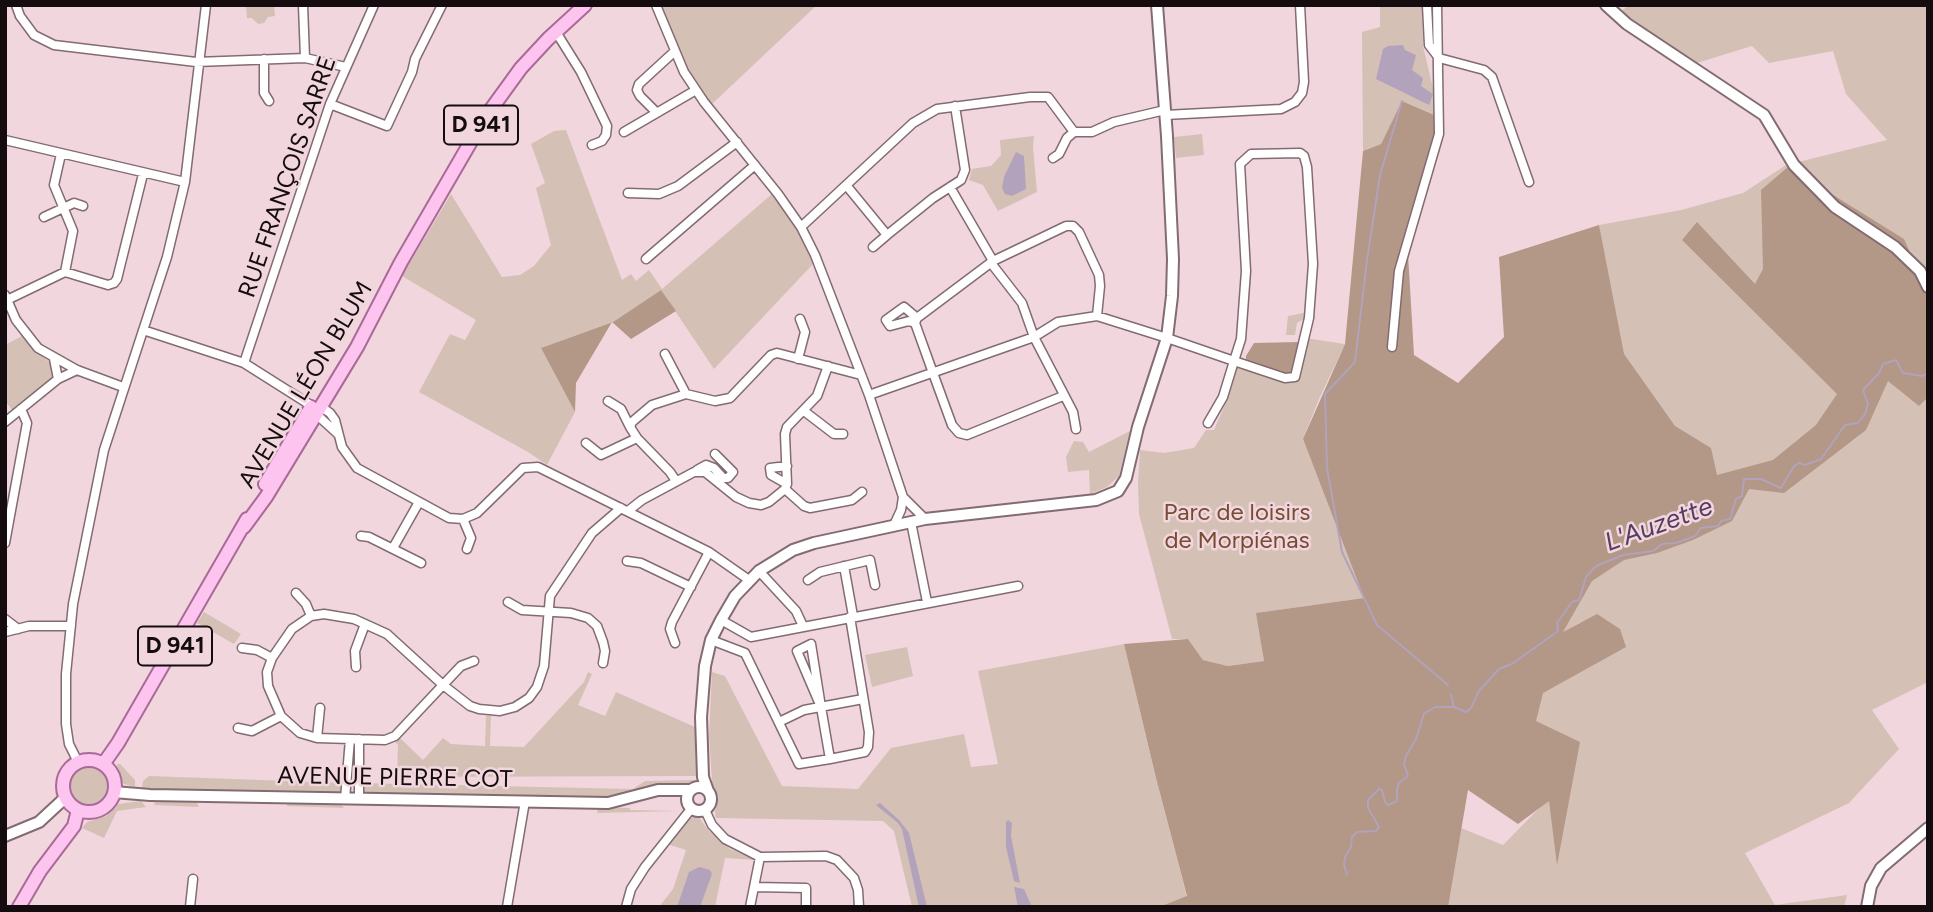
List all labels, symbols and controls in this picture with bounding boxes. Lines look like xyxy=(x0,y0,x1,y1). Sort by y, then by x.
street label: RUE FRANÇOIS SARRE xyxy=(233,53,343,301)
road number: D 941 xyxy=(444,106,518,144)
street label: AVENUE LÉON BLUM xyxy=(233,276,379,494)
water label: L'Auzette xyxy=(1601,491,1717,559)
park label: Parc de loisirs de Morpiénas xyxy=(1164,499,1310,555)
road number: D 941 xyxy=(138,626,212,666)
street label: AVENUE PIERRE COT xyxy=(277,762,513,794)

